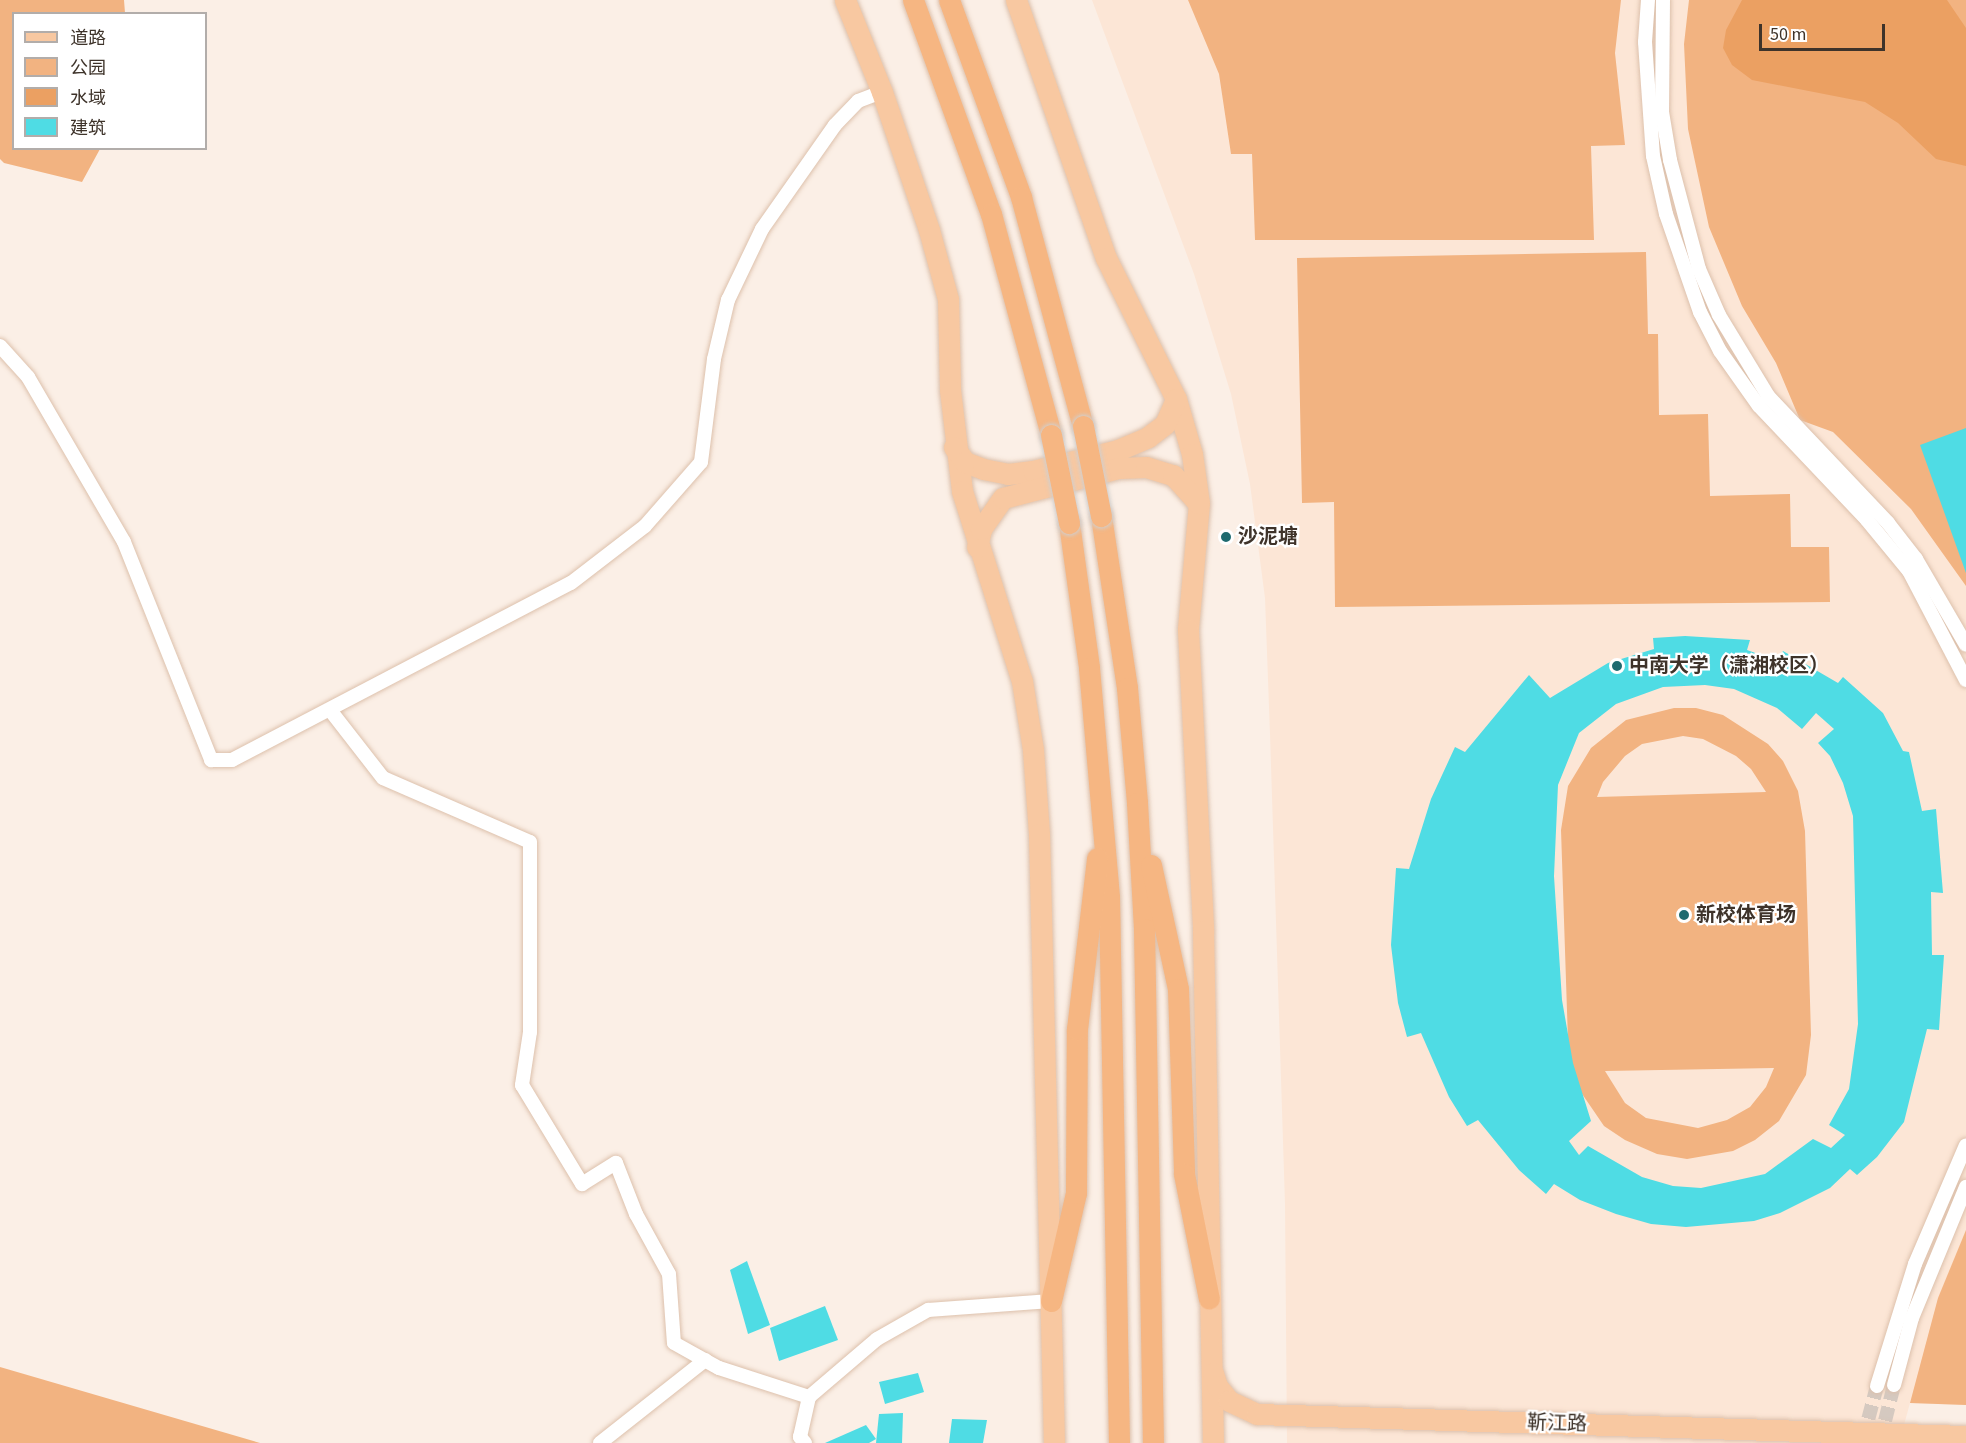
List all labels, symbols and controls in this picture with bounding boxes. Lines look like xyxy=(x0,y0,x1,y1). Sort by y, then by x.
legend xyxy=(12,12,207,150)
scale bar xyxy=(1762,12,1888,50)
text: 50 m xyxy=(1770,22,1806,47)
text: 道路 xyxy=(70,26,106,51)
text: 公园 xyxy=(70,56,106,81)
text: 水域 xyxy=(70,86,106,111)
text: 建筑 xyxy=(70,116,106,141)
place label: 沙泥塘 xyxy=(1238,525,1298,549)
marker: 沙泥塘 xyxy=(1219,530,1233,544)
place label: 中南大学（潇湘校区） xyxy=(1629,654,1829,678)
marker: 中南大学（潇湘校区） xyxy=(1610,659,1624,673)
place label: 新校体育场 xyxy=(1696,903,1796,927)
marker: 新校体育场 xyxy=(1677,908,1691,922)
street label: 靳江路 xyxy=(1527,1411,1587,1437)

